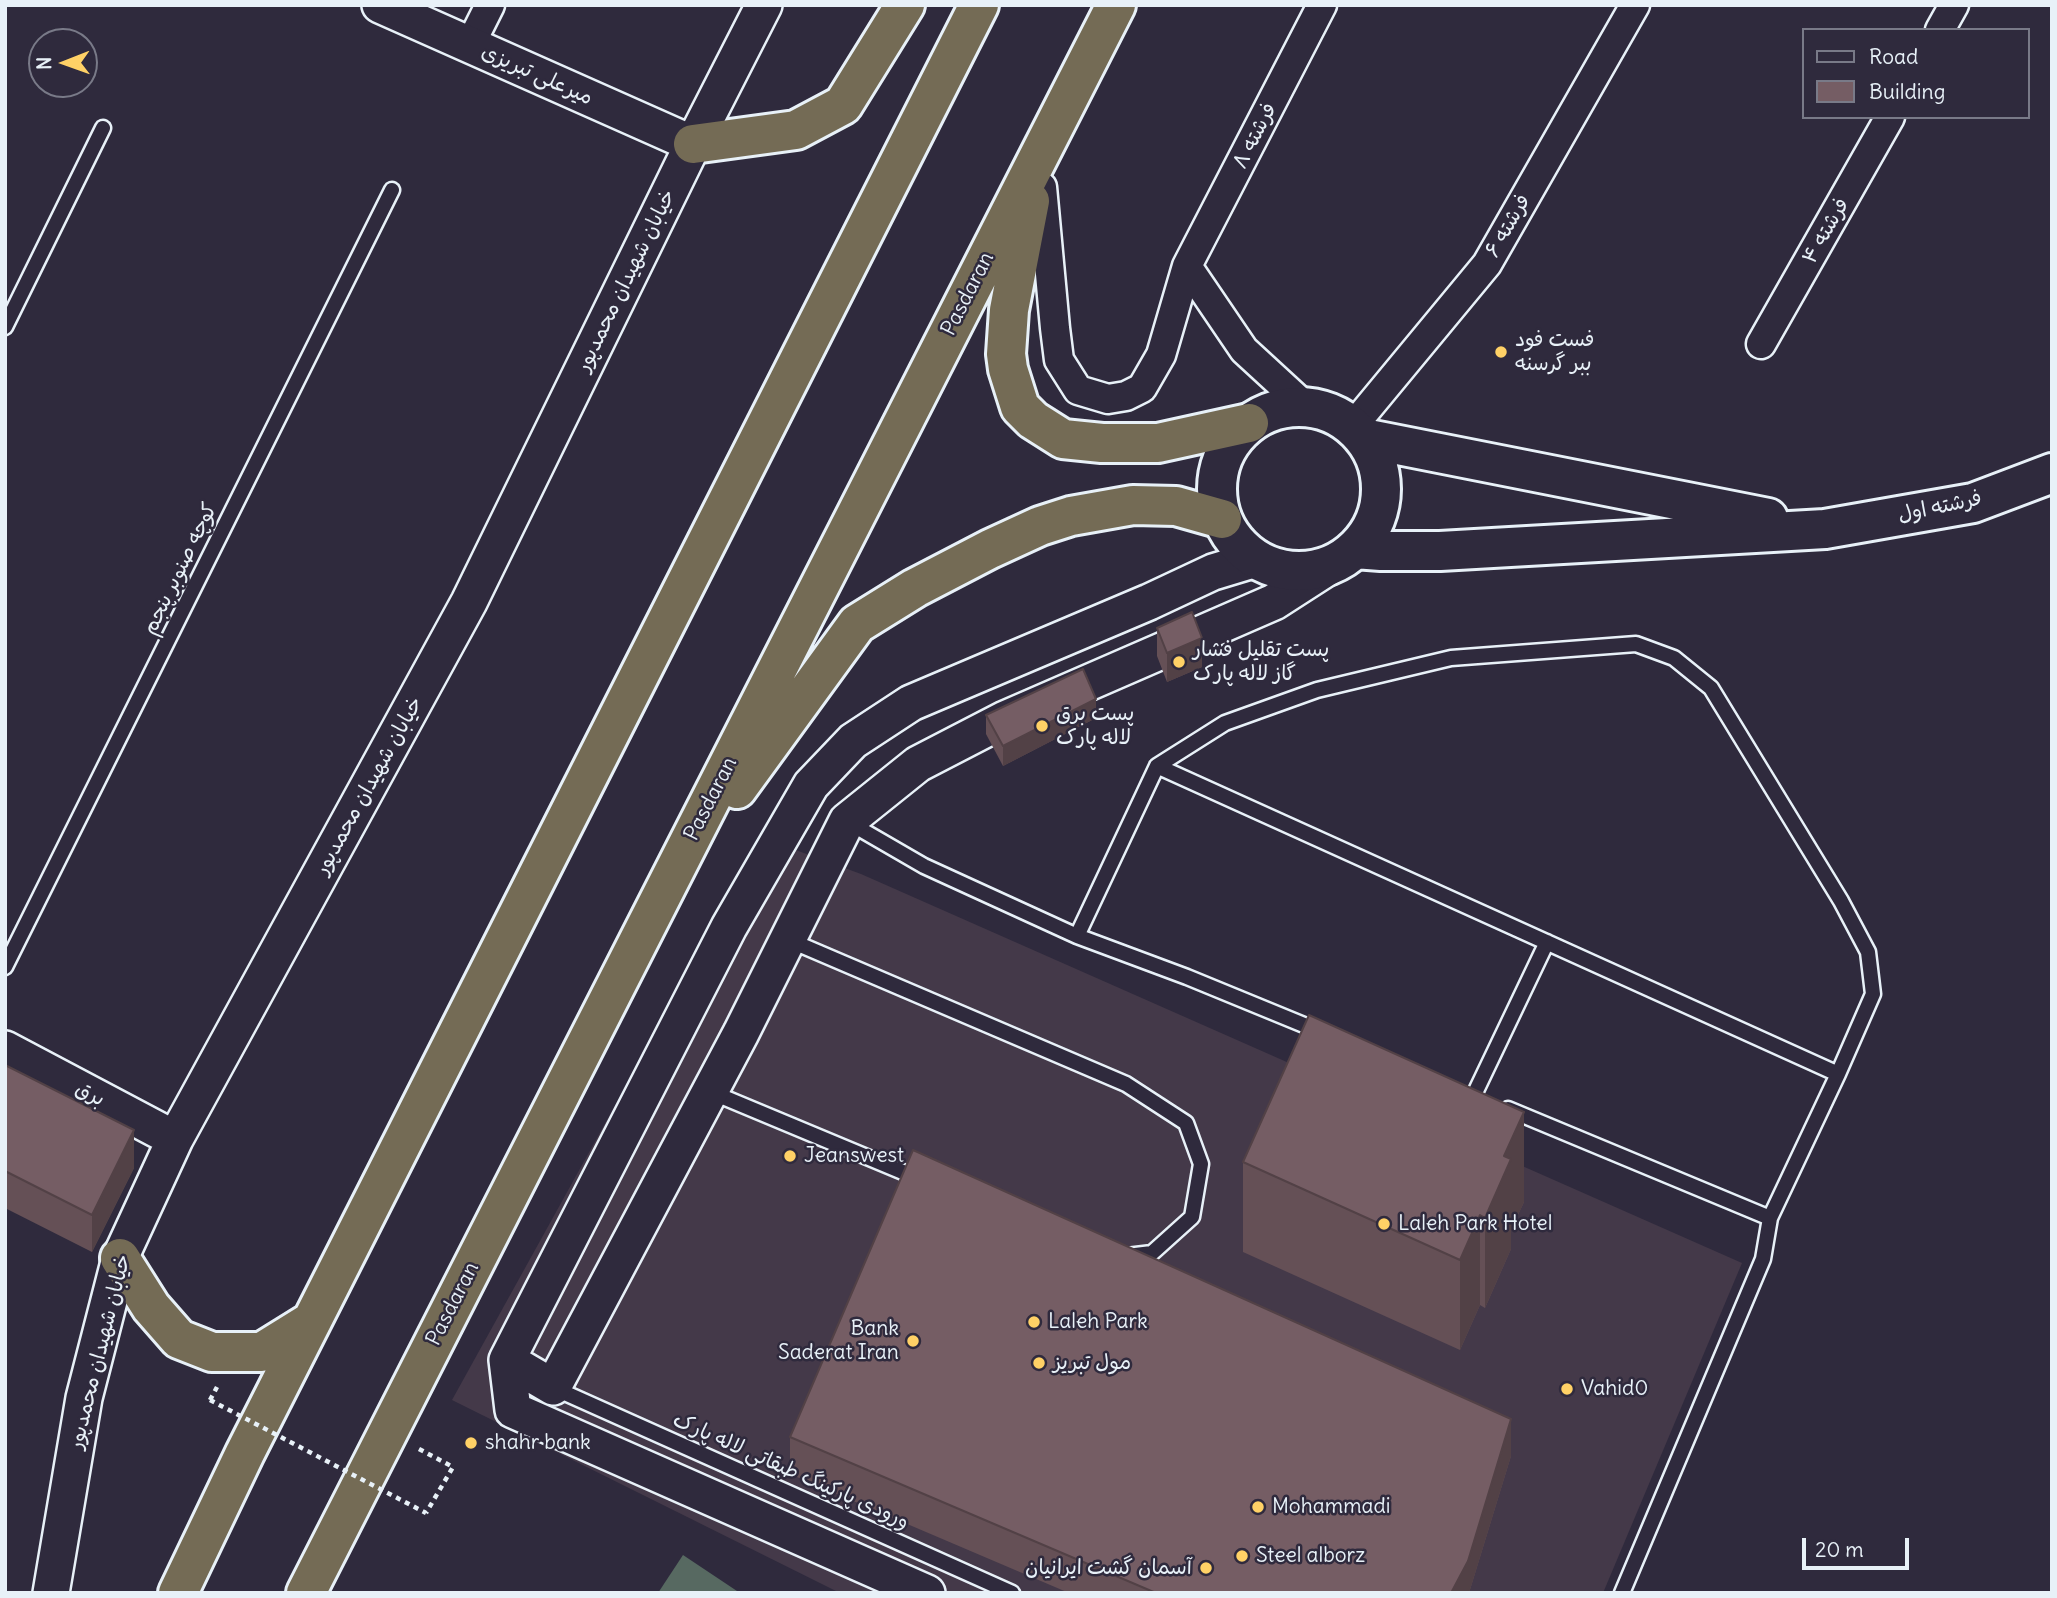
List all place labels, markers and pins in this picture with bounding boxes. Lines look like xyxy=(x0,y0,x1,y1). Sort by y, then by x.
place label: فست فود ببر گرسنه xyxy=(1515,327,1594,377)
marker: فست فود ببر گرسنه xyxy=(1493,344,1509,360)
place label: پست تقلیل فشار گاز لاله پارک xyxy=(1193,637,1329,687)
marker: پست تقلیل فشار گاز لاله پارک xyxy=(1171,654,1187,670)
place label: پست برق لاله پارک xyxy=(1056,701,1134,751)
marker: پست برق لاله پارک xyxy=(1034,718,1050,734)
place label: Jeanswest xyxy=(804,1143,904,1169)
marker: Jeanswest xyxy=(782,1148,798,1164)
place label: Laleh Park Hotel xyxy=(1398,1211,1552,1237)
marker: Laleh Park Hotel xyxy=(1376,1216,1392,1232)
place label: Laleh Park xyxy=(1048,1309,1148,1335)
marker: Laleh Park xyxy=(1026,1314,1042,1330)
place label: Bank Saderat Iran xyxy=(778,1316,899,1366)
marker: Bank Saderat Iran xyxy=(905,1333,921,1349)
place label: مول تبریز xyxy=(1053,1350,1131,1376)
marker: مول تبریز xyxy=(1031,1355,1047,1371)
place label: Vahid0 xyxy=(1581,1376,1648,1402)
marker: Vahid0 xyxy=(1559,1381,1575,1397)
place label: shahr bank xyxy=(485,1430,591,1456)
marker: shahr bank xyxy=(463,1435,479,1451)
place label: Mohammadi xyxy=(1272,1494,1391,1520)
marker: Mohammadi xyxy=(1250,1499,1266,1515)
place label: Steel alborz xyxy=(1256,1543,1365,1569)
marker: Steel alborz xyxy=(1234,1548,1250,1564)
place label: آسمان گشت ایرانیان xyxy=(1025,1555,1192,1581)
marker: آسمان گشت ایرانیان xyxy=(1198,1560,1214,1576)

